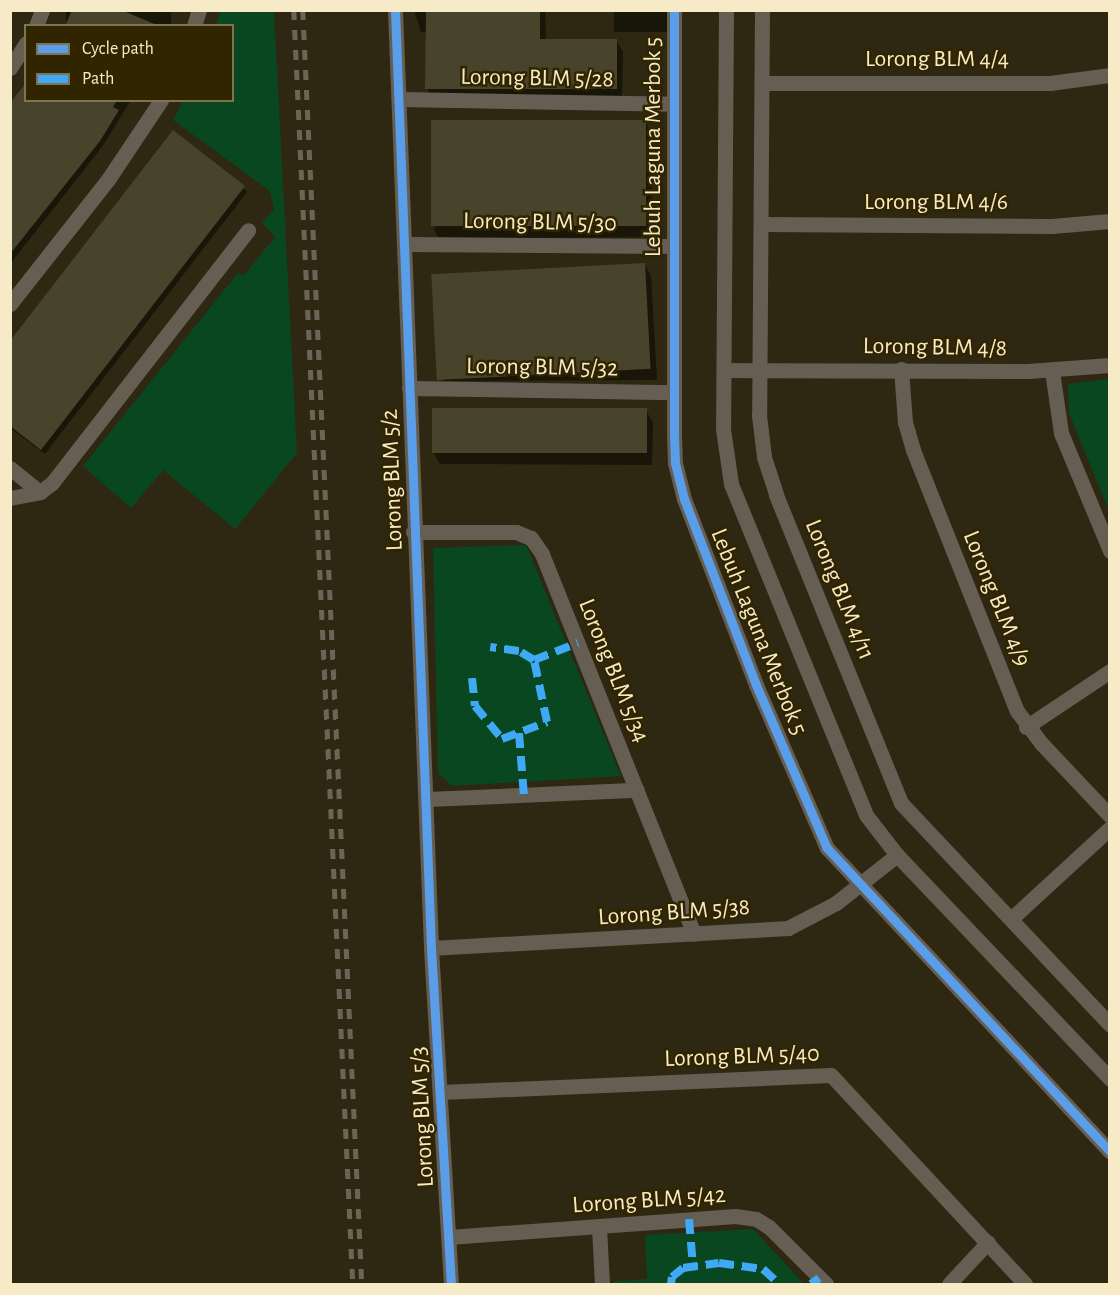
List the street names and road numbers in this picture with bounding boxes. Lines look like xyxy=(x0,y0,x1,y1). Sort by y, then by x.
street label: Lebuh Laguna Merbok 5 xyxy=(640,37,668,257)
street label: Lorong BLM 4/4 xyxy=(865,46,1009,74)
street label: Lorong BLM 5/28 xyxy=(460,63,614,95)
street label: Lorong BLM 4/6 xyxy=(864,189,1008,217)
street label: Lorong BLM 5/30 xyxy=(463,207,617,239)
street label: Lorong BLM 4/8 xyxy=(863,332,1007,364)
street label: Lorong BLM 5/32 xyxy=(466,352,618,384)
street label: Lorong BLM 5/2 xyxy=(376,408,410,552)
street label: Lorong BLM 4/11 xyxy=(798,515,880,665)
street label: Lebuh Laguna Merbok 5 xyxy=(703,524,813,740)
street label: Lorong BLM 4/9 xyxy=(956,527,1036,671)
street label: Lorong BLM 5/34 xyxy=(571,595,655,747)
street label: Lorong BLM 5/38 xyxy=(597,893,751,933)
street label: Lorong BLM 5/40 xyxy=(664,1040,820,1074)
street label: Lorong BLM 5/3 xyxy=(405,1046,441,1188)
street label: Lorong BLM 5/42 xyxy=(571,1181,727,1221)

